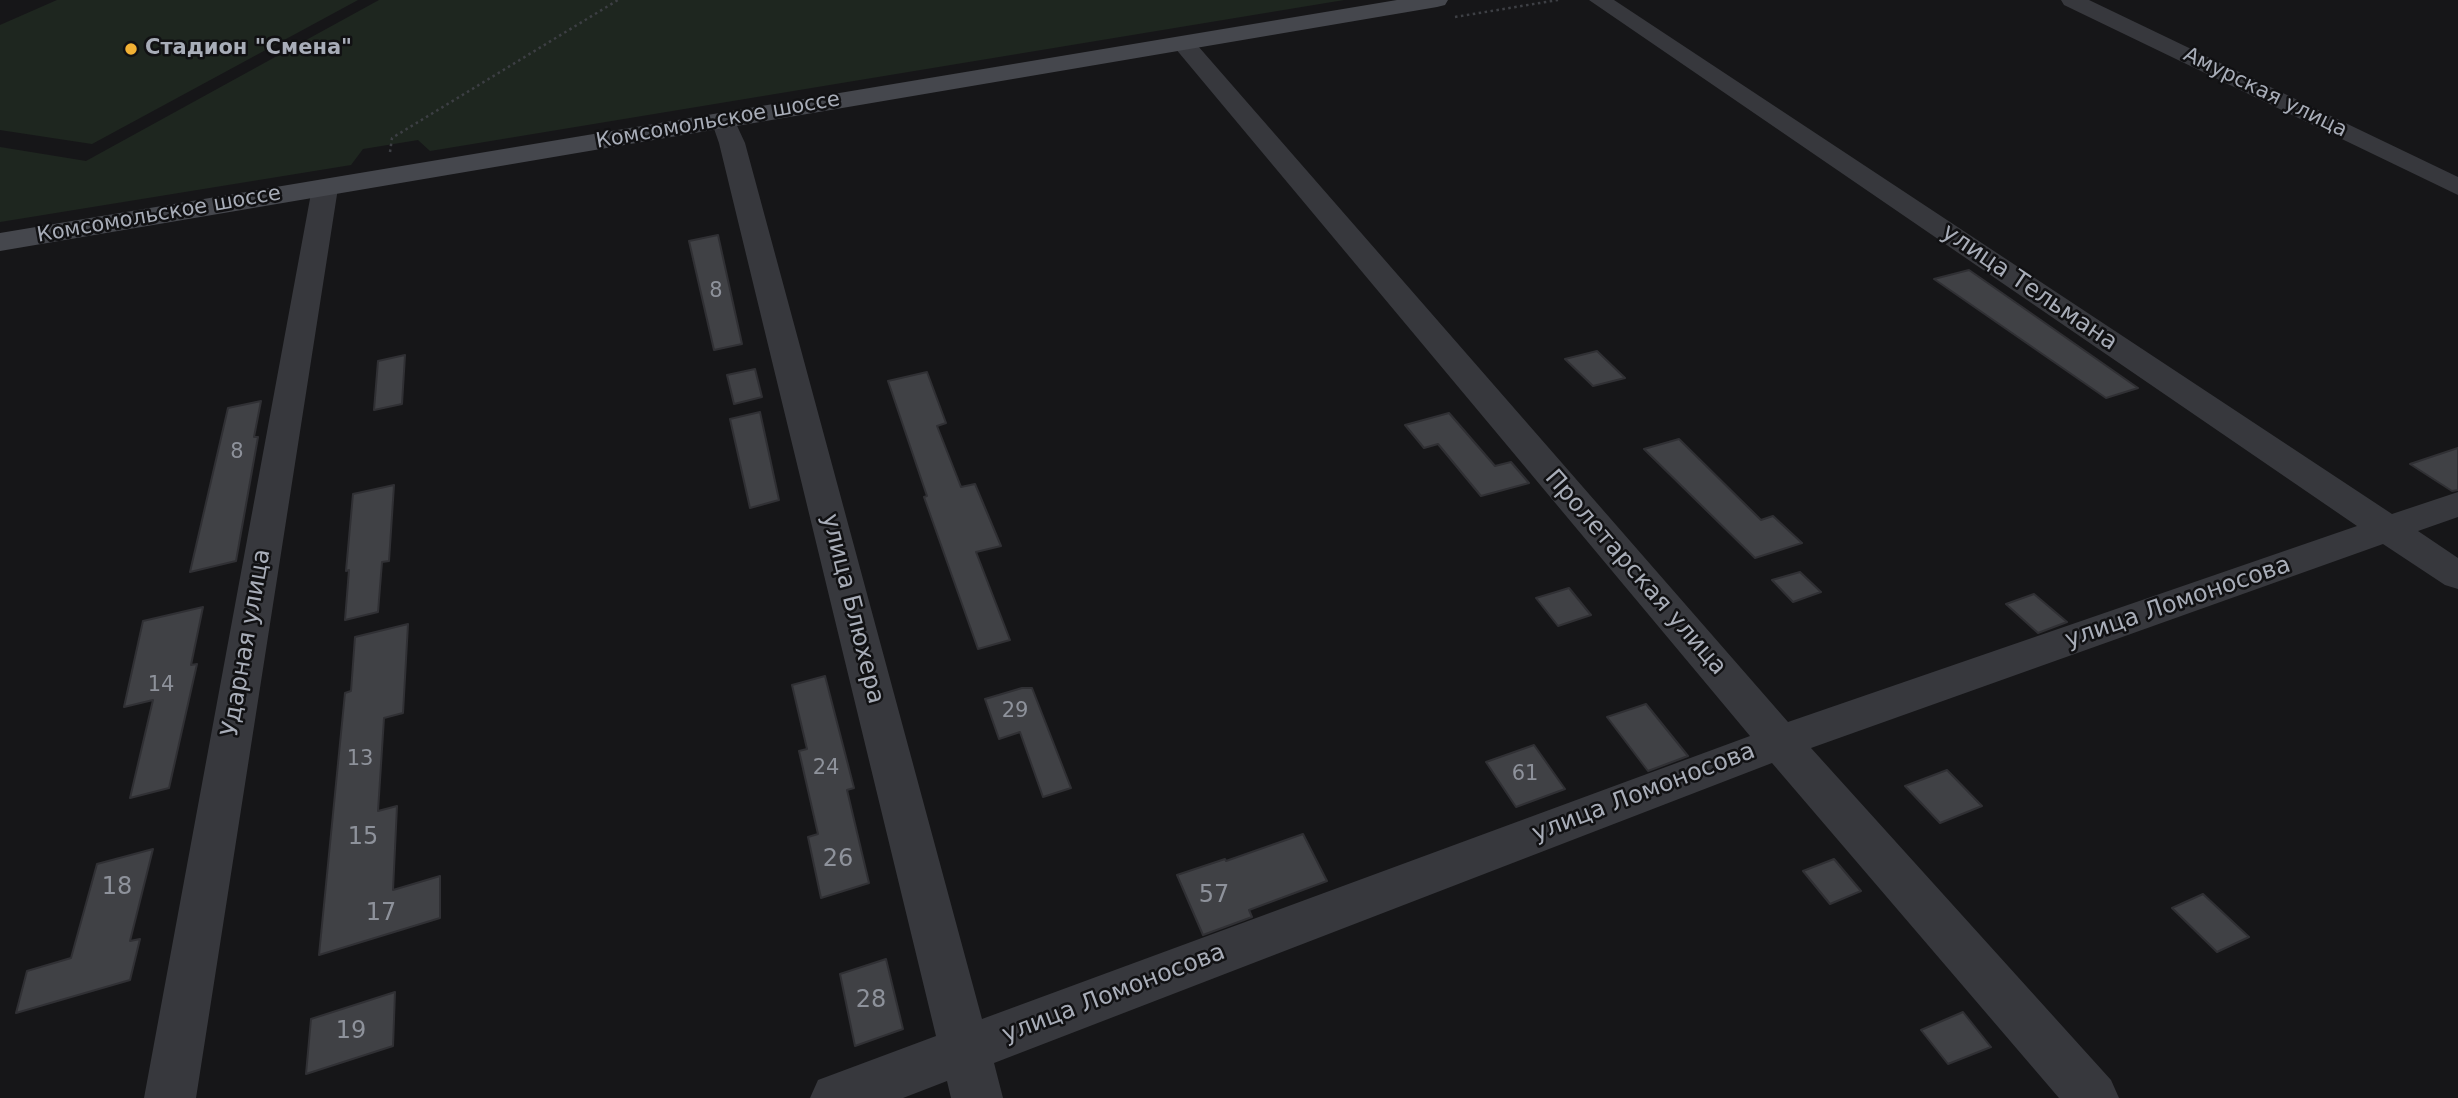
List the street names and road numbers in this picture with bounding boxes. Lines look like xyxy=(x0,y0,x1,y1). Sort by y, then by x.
street label: Амурская улица xyxy=(2179,42,2351,144)
street label: Комсомольское шоссе xyxy=(594,87,842,155)
street label: Комсомольское шоссе xyxy=(35,181,283,249)
street label: улица Тельмана xyxy=(1936,218,2122,358)
street label: Пролетарская улица xyxy=(1538,464,1732,682)
street label: улица Блюхера xyxy=(814,511,890,707)
street label: Ударная улица xyxy=(216,547,278,739)
street label: улица Ломоносова xyxy=(2062,551,2294,655)
street label: улица Ломоносова xyxy=(1528,737,1760,849)
street label: улица Ломоносова xyxy=(998,938,1230,1050)

